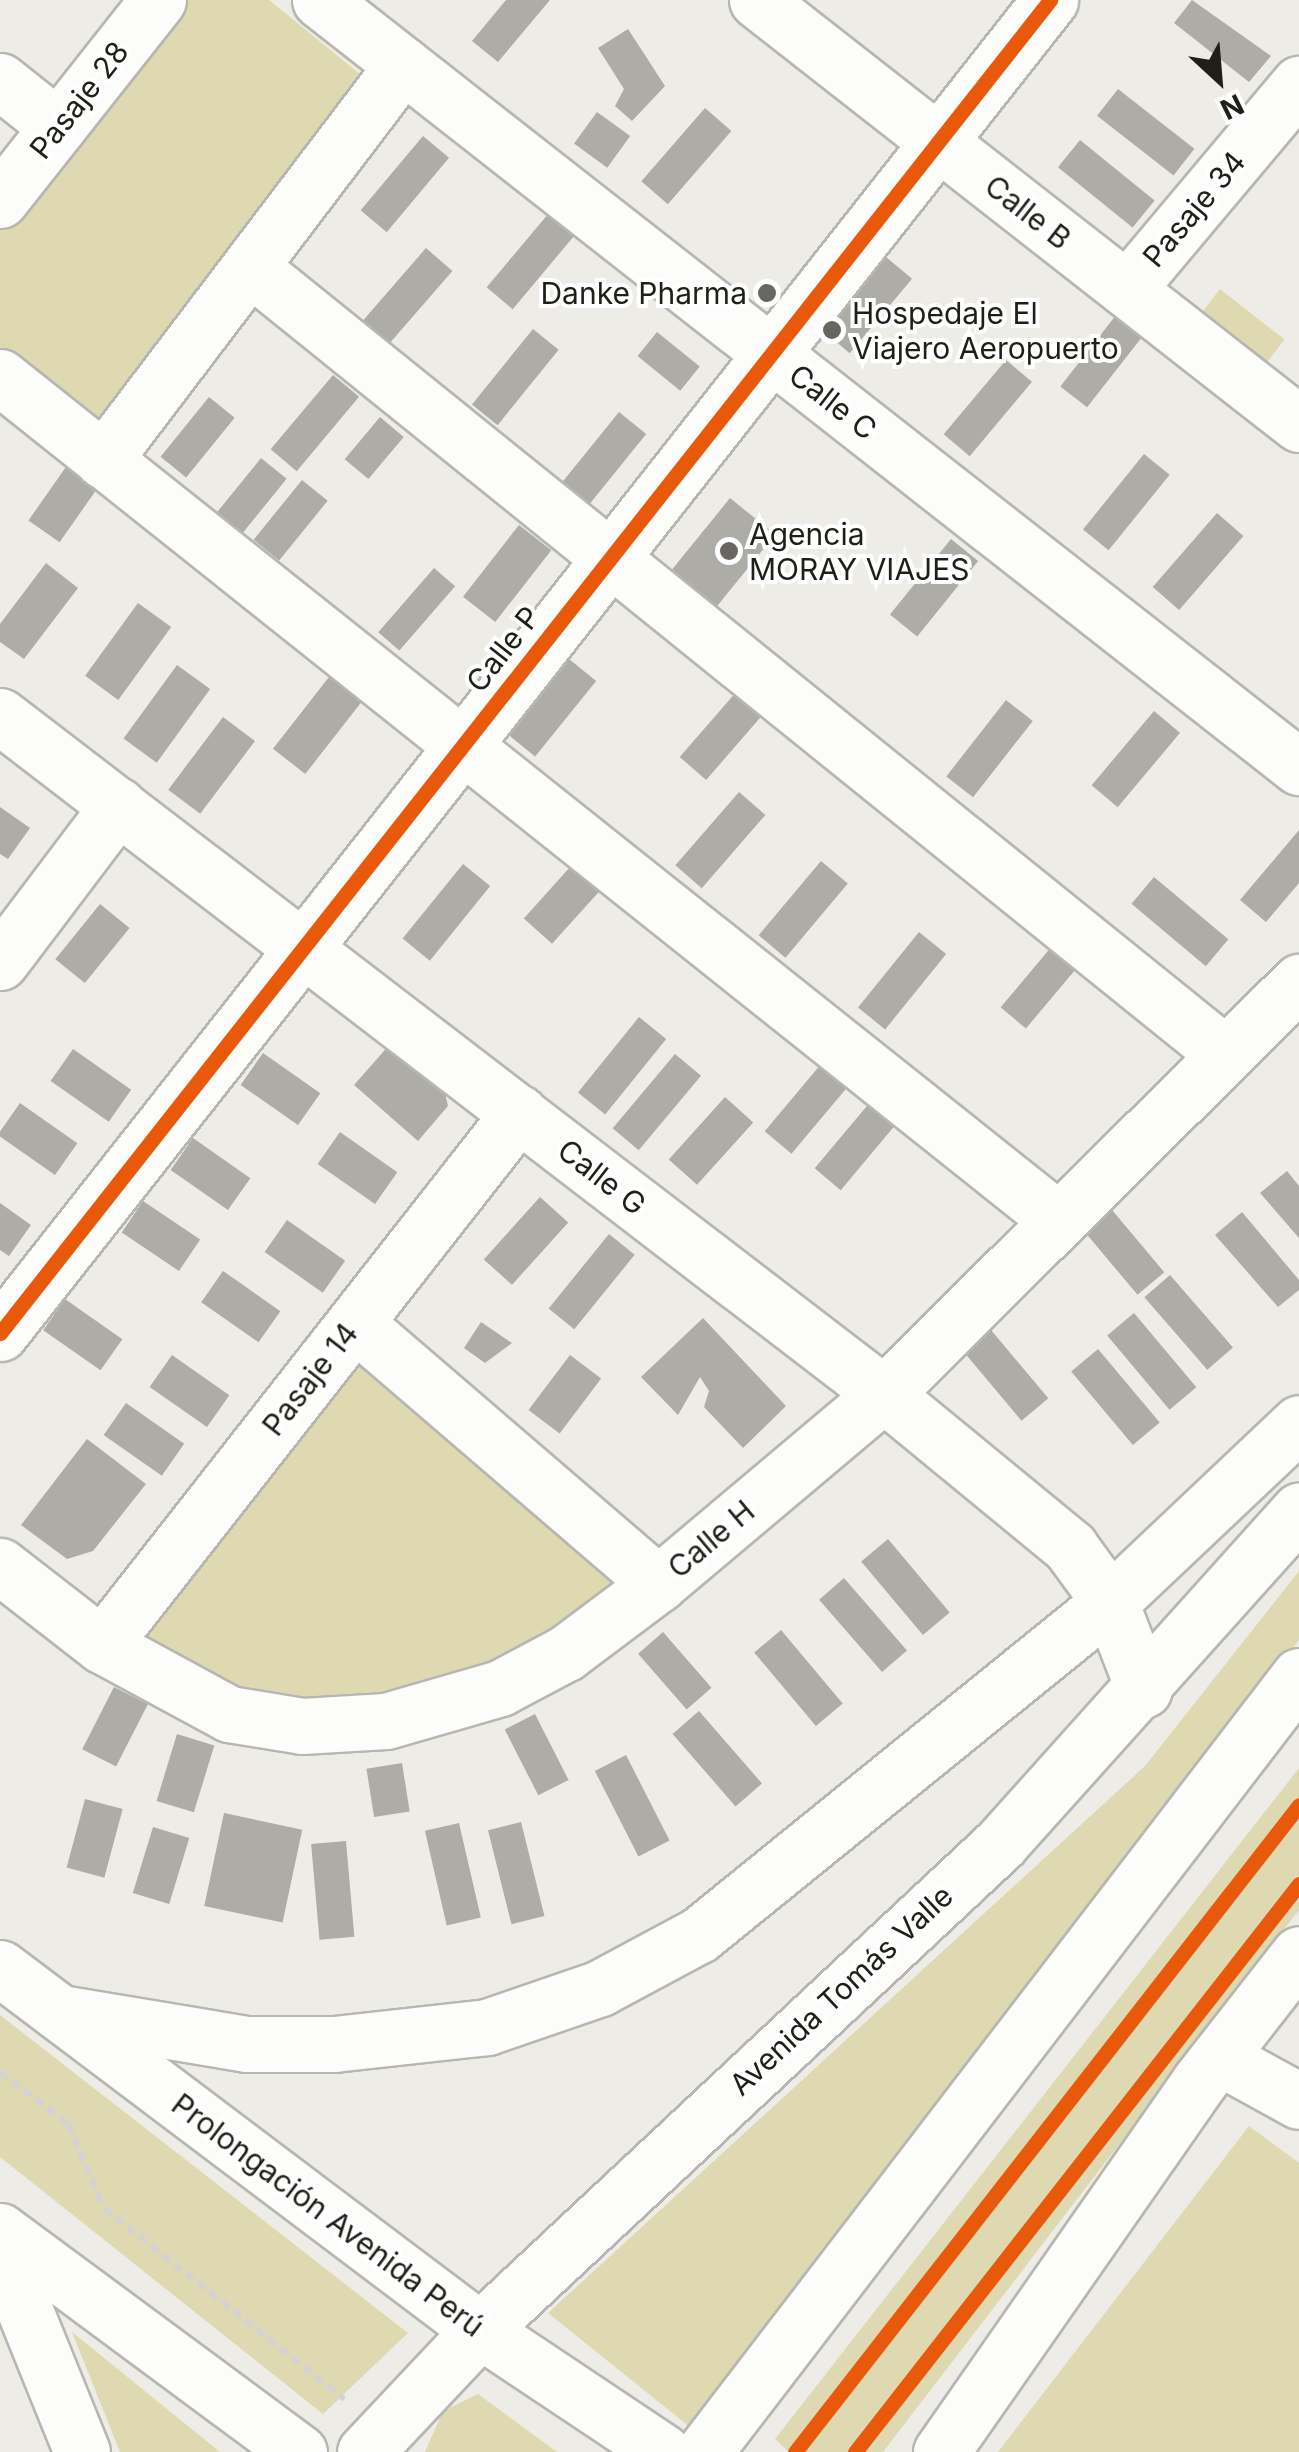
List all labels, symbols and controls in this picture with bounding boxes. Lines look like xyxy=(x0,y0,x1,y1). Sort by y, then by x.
north arrow xyxy=(1169,30,1269,130)
street label: Pasaje 28 xyxy=(22,34,136,166)
text: N xyxy=(1215,87,1249,127)
street label: Pasaje 34 xyxy=(1135,144,1253,274)
street label: Calle B xyxy=(978,167,1078,257)
place label: Danke Pharma xyxy=(540,275,747,311)
marker: Danke Pharma xyxy=(756,282,778,304)
place label: Hospedaje El Viajero Aeropuerto xyxy=(852,295,1119,366)
marker: Hospedaje El Viajero Aeropuerto xyxy=(821,319,843,341)
street label: Calle C xyxy=(782,357,884,447)
place label: Agencia MORAY VIAJES xyxy=(749,516,969,586)
marker: Agencia MORAY VIAJES xyxy=(718,540,740,562)
street label: Calle P xyxy=(459,599,547,699)
street label: Calle G xyxy=(551,1132,653,1222)
street label: Pasaje 14 xyxy=(255,1315,365,1443)
street label: Calle H xyxy=(661,1493,761,1585)
street label: Avenida Tomás Valle xyxy=(722,1877,960,2103)
street label: Prolongación Avenida Perú xyxy=(165,2086,491,2344)

